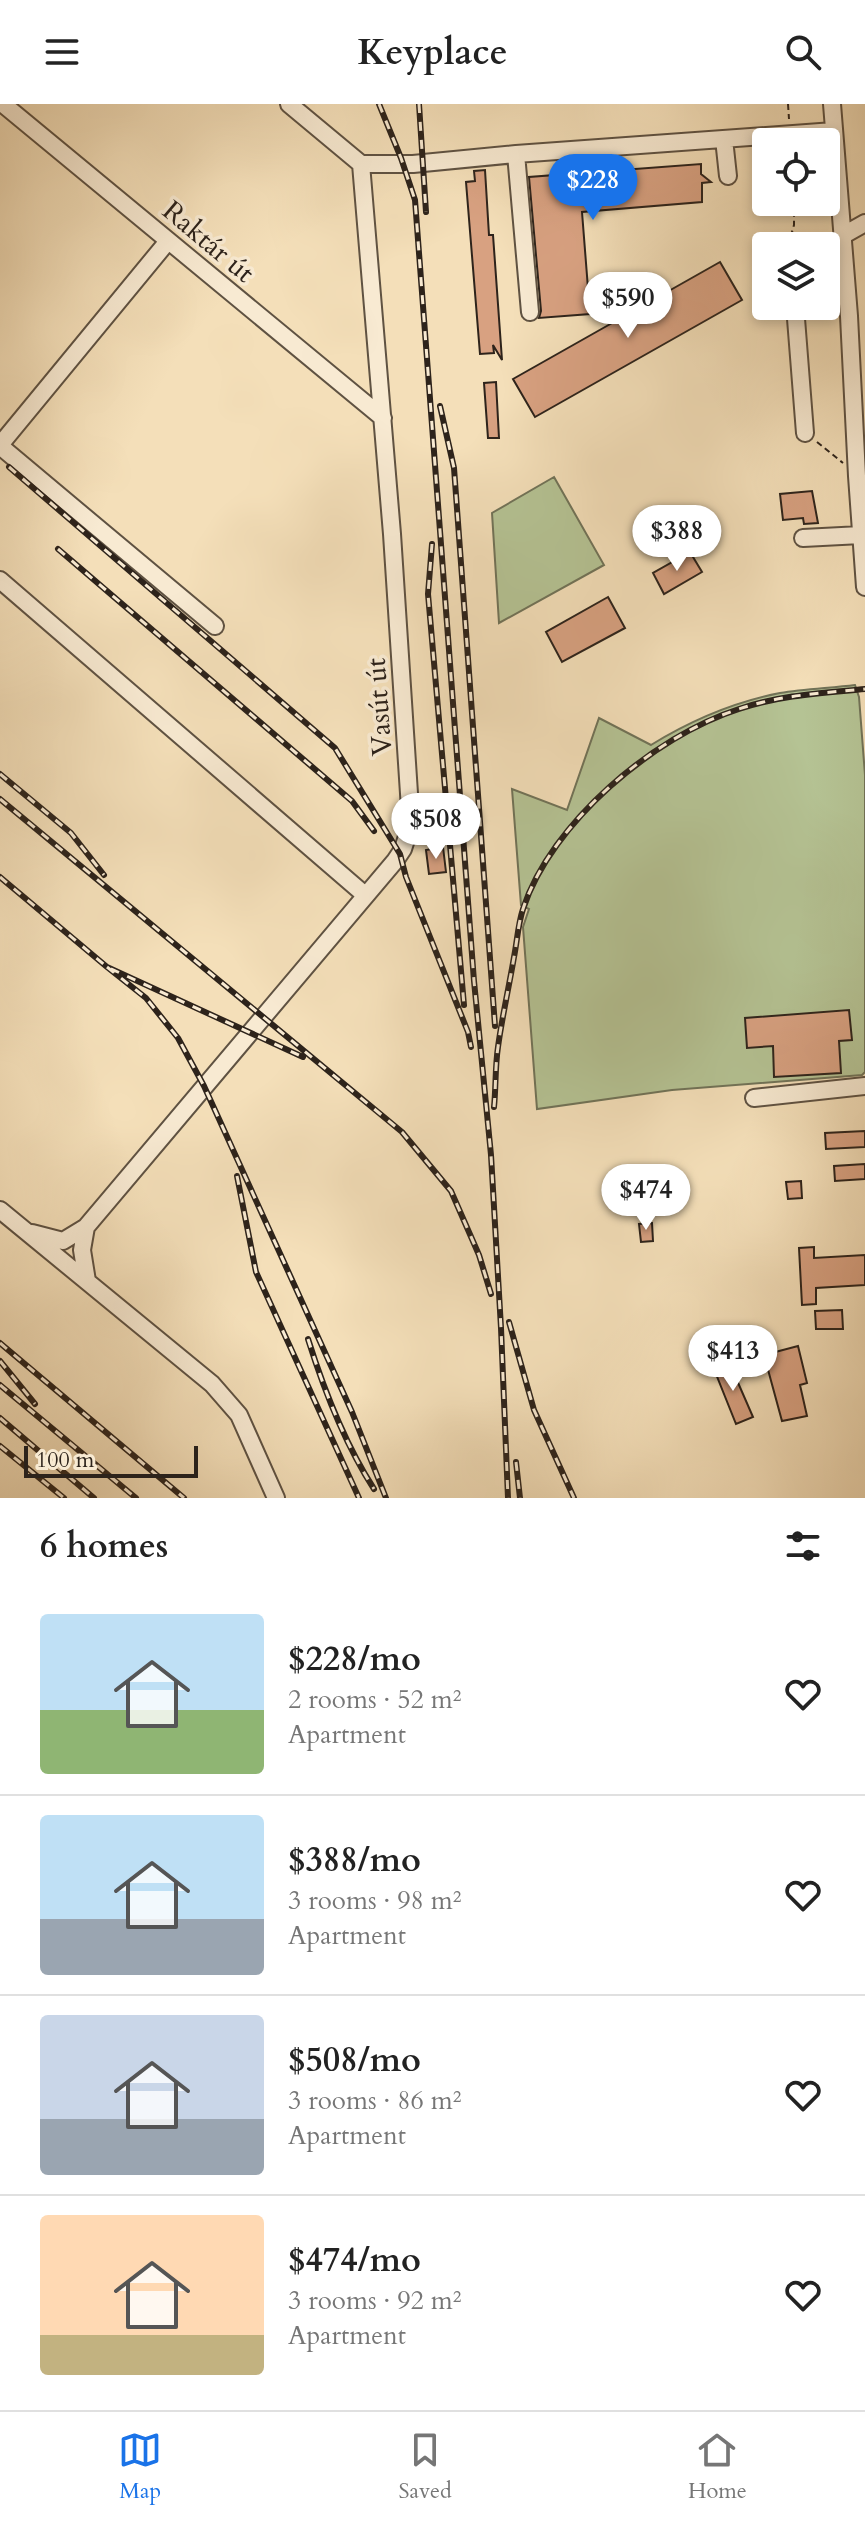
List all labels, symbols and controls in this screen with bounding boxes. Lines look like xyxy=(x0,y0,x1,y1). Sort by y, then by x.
text: Keyplace xyxy=(358,28,507,77)
icon: menu xyxy=(40,30,84,74)
icon: search xyxy=(781,30,825,74)
map controls xyxy=(752,128,840,320)
button: locate xyxy=(752,128,840,216)
pin: $228 xyxy=(546,154,640,222)
text: $228 xyxy=(566,162,620,197)
street label: Raktár út xyxy=(154,192,263,292)
button: layers xyxy=(752,232,840,320)
pin: $590 xyxy=(581,272,675,340)
text: $590 xyxy=(601,280,655,315)
pin: $388 xyxy=(630,505,724,573)
text: $388 xyxy=(650,513,704,548)
street label: Vasút út xyxy=(357,657,401,757)
pin: $508 xyxy=(389,793,483,861)
text: $508 xyxy=(409,801,463,836)
pin: $474 xyxy=(599,1164,693,1232)
text: $474 xyxy=(619,1172,673,1207)
pin: $413 xyxy=(686,1325,780,1393)
text: $413 xyxy=(706,1333,760,1368)
scale bar xyxy=(24,1442,198,1478)
text: 100 m xyxy=(36,1445,94,1475)
text: 6 homes xyxy=(40,1523,168,1569)
icon: filters xyxy=(781,1524,825,1568)
text: $228/mo xyxy=(288,1636,421,1682)
icon: home xyxy=(104,1646,200,1742)
icon: heart xyxy=(781,1672,825,1716)
text: 2 rooms · 52 m² xyxy=(288,1682,461,1717)
text: Apartment xyxy=(288,1717,406,1752)
text: $388/mo xyxy=(288,1837,421,1883)
icon: home xyxy=(104,1847,200,1943)
icon: heart xyxy=(781,1873,825,1917)
text: 3 rooms · 98 m² xyxy=(288,1883,461,1918)
text: Apartment xyxy=(288,1918,406,1953)
text: $508/mo xyxy=(288,2037,421,2083)
icon: home xyxy=(104,2047,200,2143)
icon: heart xyxy=(781,2073,825,2117)
text: 3 rooms · 86 m² xyxy=(288,2083,461,2118)
text: Apartment xyxy=(288,2118,406,2153)
text: $474/mo xyxy=(288,2237,421,2283)
icon: home xyxy=(104,2247,200,2343)
icon: heart xyxy=(781,2273,825,2317)
text: 3 rooms · 92 m² xyxy=(288,2283,461,2318)
text: Apartment xyxy=(288,2318,406,2353)
tab: Map xyxy=(118,2428,162,2506)
tab: Saved xyxy=(398,2428,452,2506)
tab: Home xyxy=(688,2428,747,2506)

